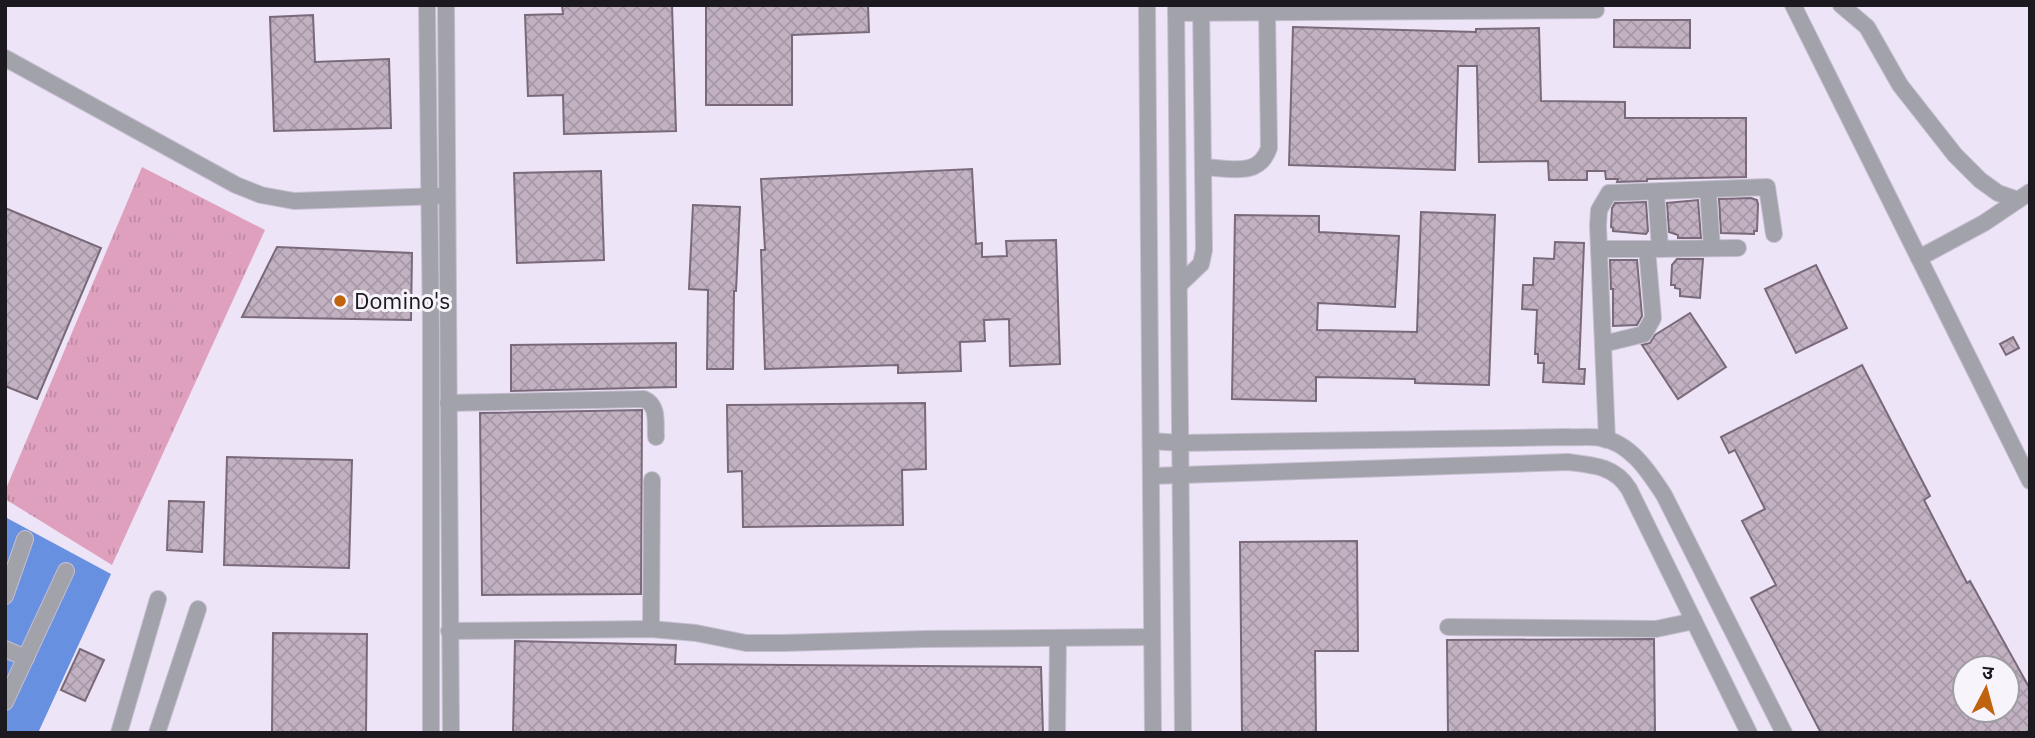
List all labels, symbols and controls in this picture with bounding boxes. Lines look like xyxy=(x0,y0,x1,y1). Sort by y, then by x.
place label: Domino's xyxy=(354,285,450,315)
marker: Domino's xyxy=(332,293,348,309)
north arrow xyxy=(1951,654,2021,724)
text: उ xyxy=(1981,660,1995,685)

